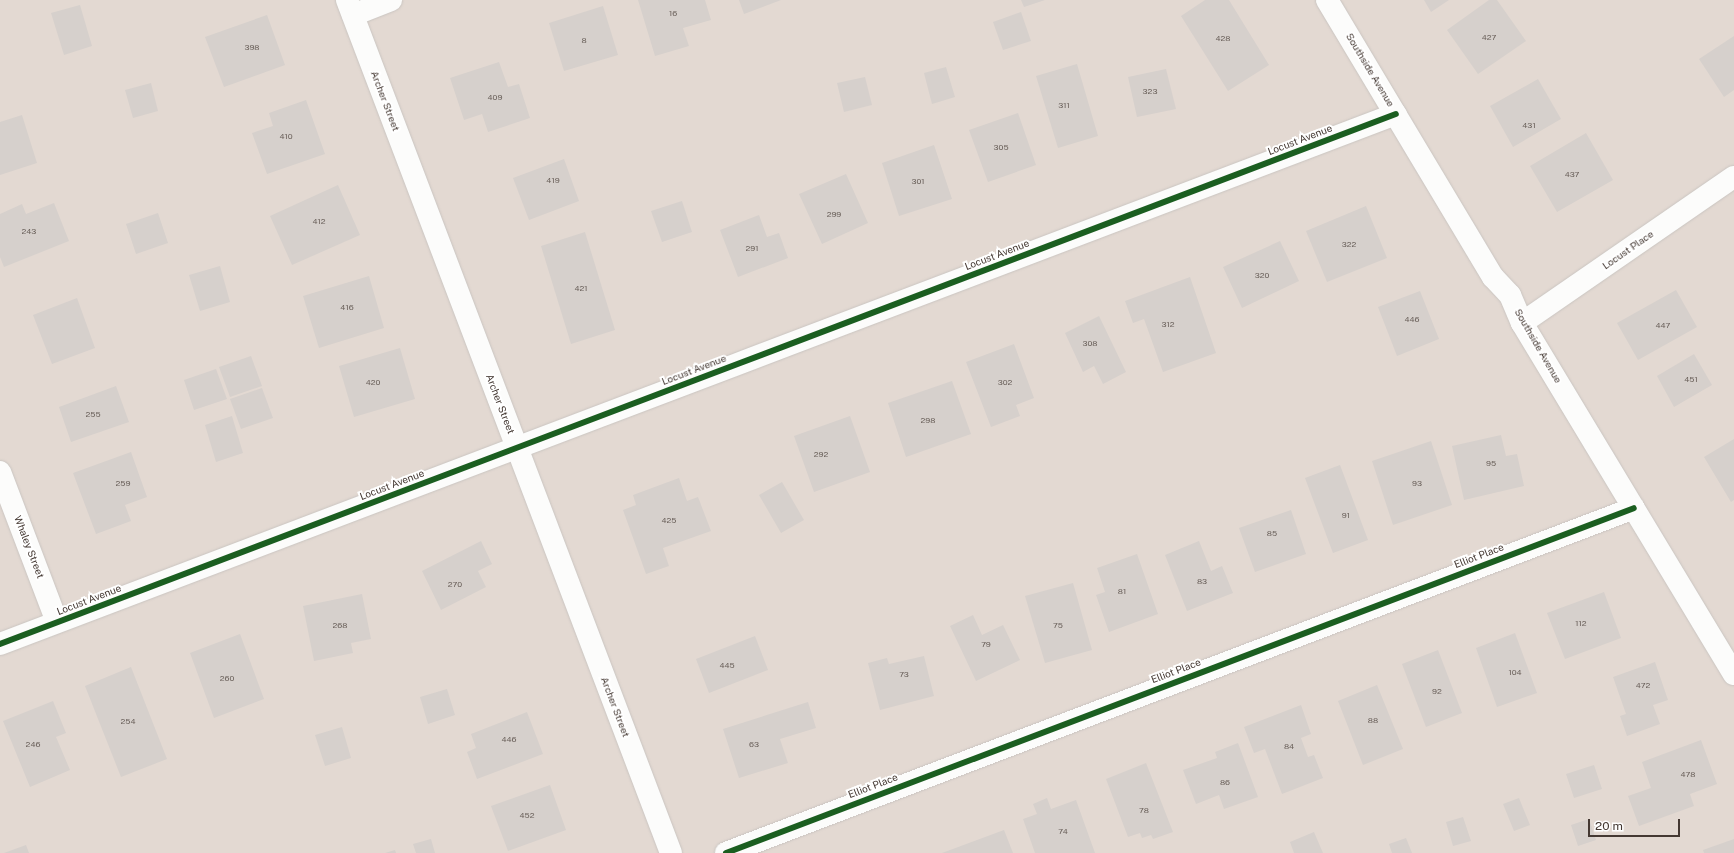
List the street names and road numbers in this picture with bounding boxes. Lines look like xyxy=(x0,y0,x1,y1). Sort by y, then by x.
street label: Southside Avenue xyxy=(1343,31,1397,109)
street label: Archer Street xyxy=(368,69,402,133)
street label: Locust Avenue xyxy=(1266,122,1334,158)
street label: Locust Place xyxy=(1600,228,1656,272)
street label: Locust Avenue xyxy=(963,237,1031,273)
street label: Southside Avenue xyxy=(1512,307,1564,385)
street label: Locust Avenue xyxy=(660,352,728,388)
street label: Archer Street xyxy=(483,372,517,436)
street label: Locust Avenue xyxy=(358,467,426,503)
street label: Whaley Street xyxy=(12,514,46,580)
street label: Elliot Place xyxy=(1453,541,1505,571)
street label: Locust Avenue xyxy=(55,582,123,618)
street label: Elliot Place xyxy=(1150,656,1202,686)
street label: Archer Street xyxy=(598,675,632,739)
street label: Elliot Place xyxy=(847,771,899,801)

